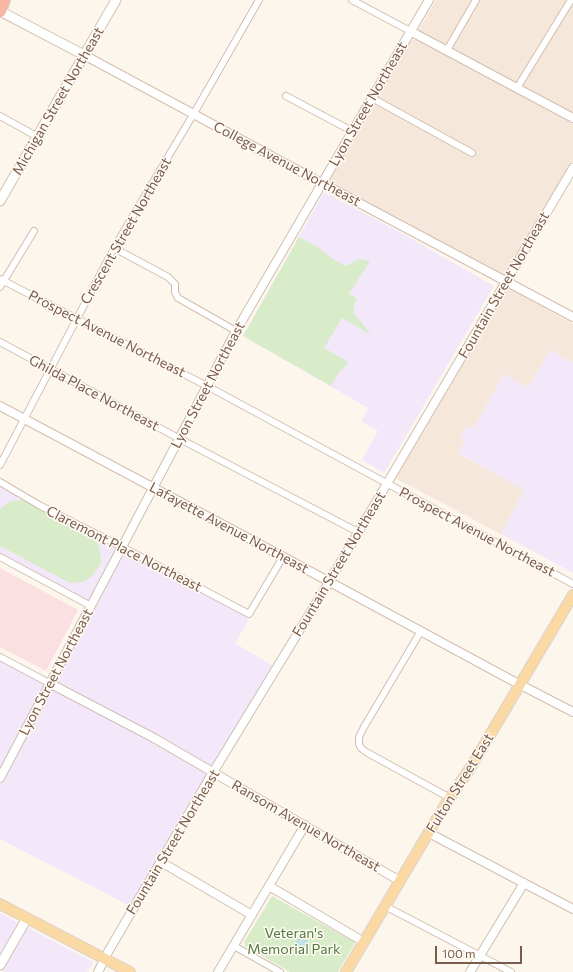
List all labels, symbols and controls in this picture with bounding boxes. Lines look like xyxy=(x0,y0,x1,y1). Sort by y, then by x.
street label: Michigan Street Northeast xyxy=(9,24,107,178)
street label: Lyon Street Northeast xyxy=(325,39,411,169)
street label: College Avenue Northeast xyxy=(210,118,364,210)
street label: Crescent Street Northeast xyxy=(77,155,175,307)
street label: Fountain Street Northeast xyxy=(455,209,553,361)
street label: Prospect Avenue Northeast xyxy=(26,287,188,381)
street label: Lyon Street Northeast xyxy=(167,319,249,451)
street label: Ghilda Place Northeast xyxy=(26,351,162,435)
street label: Lafayette Avenue Northeast xyxy=(146,479,312,577)
street label: Prospect Avenue Northeast xyxy=(396,484,558,580)
street label: Fountain Street Northeast xyxy=(289,488,389,640)
street label: Claremont Place Northeast xyxy=(44,502,204,596)
street label: Lyon Street Northeast xyxy=(15,606,97,738)
street label: Fulton Street East xyxy=(423,730,497,836)
street label: Fountain Street Northeast xyxy=(123,766,223,918)
street label: Ransom Avenue Northeast xyxy=(229,777,383,875)
park label: Veteran's Memorial Park xyxy=(247,925,341,958)
scale bar xyxy=(437,938,524,964)
text: 100 m xyxy=(442,946,476,960)

